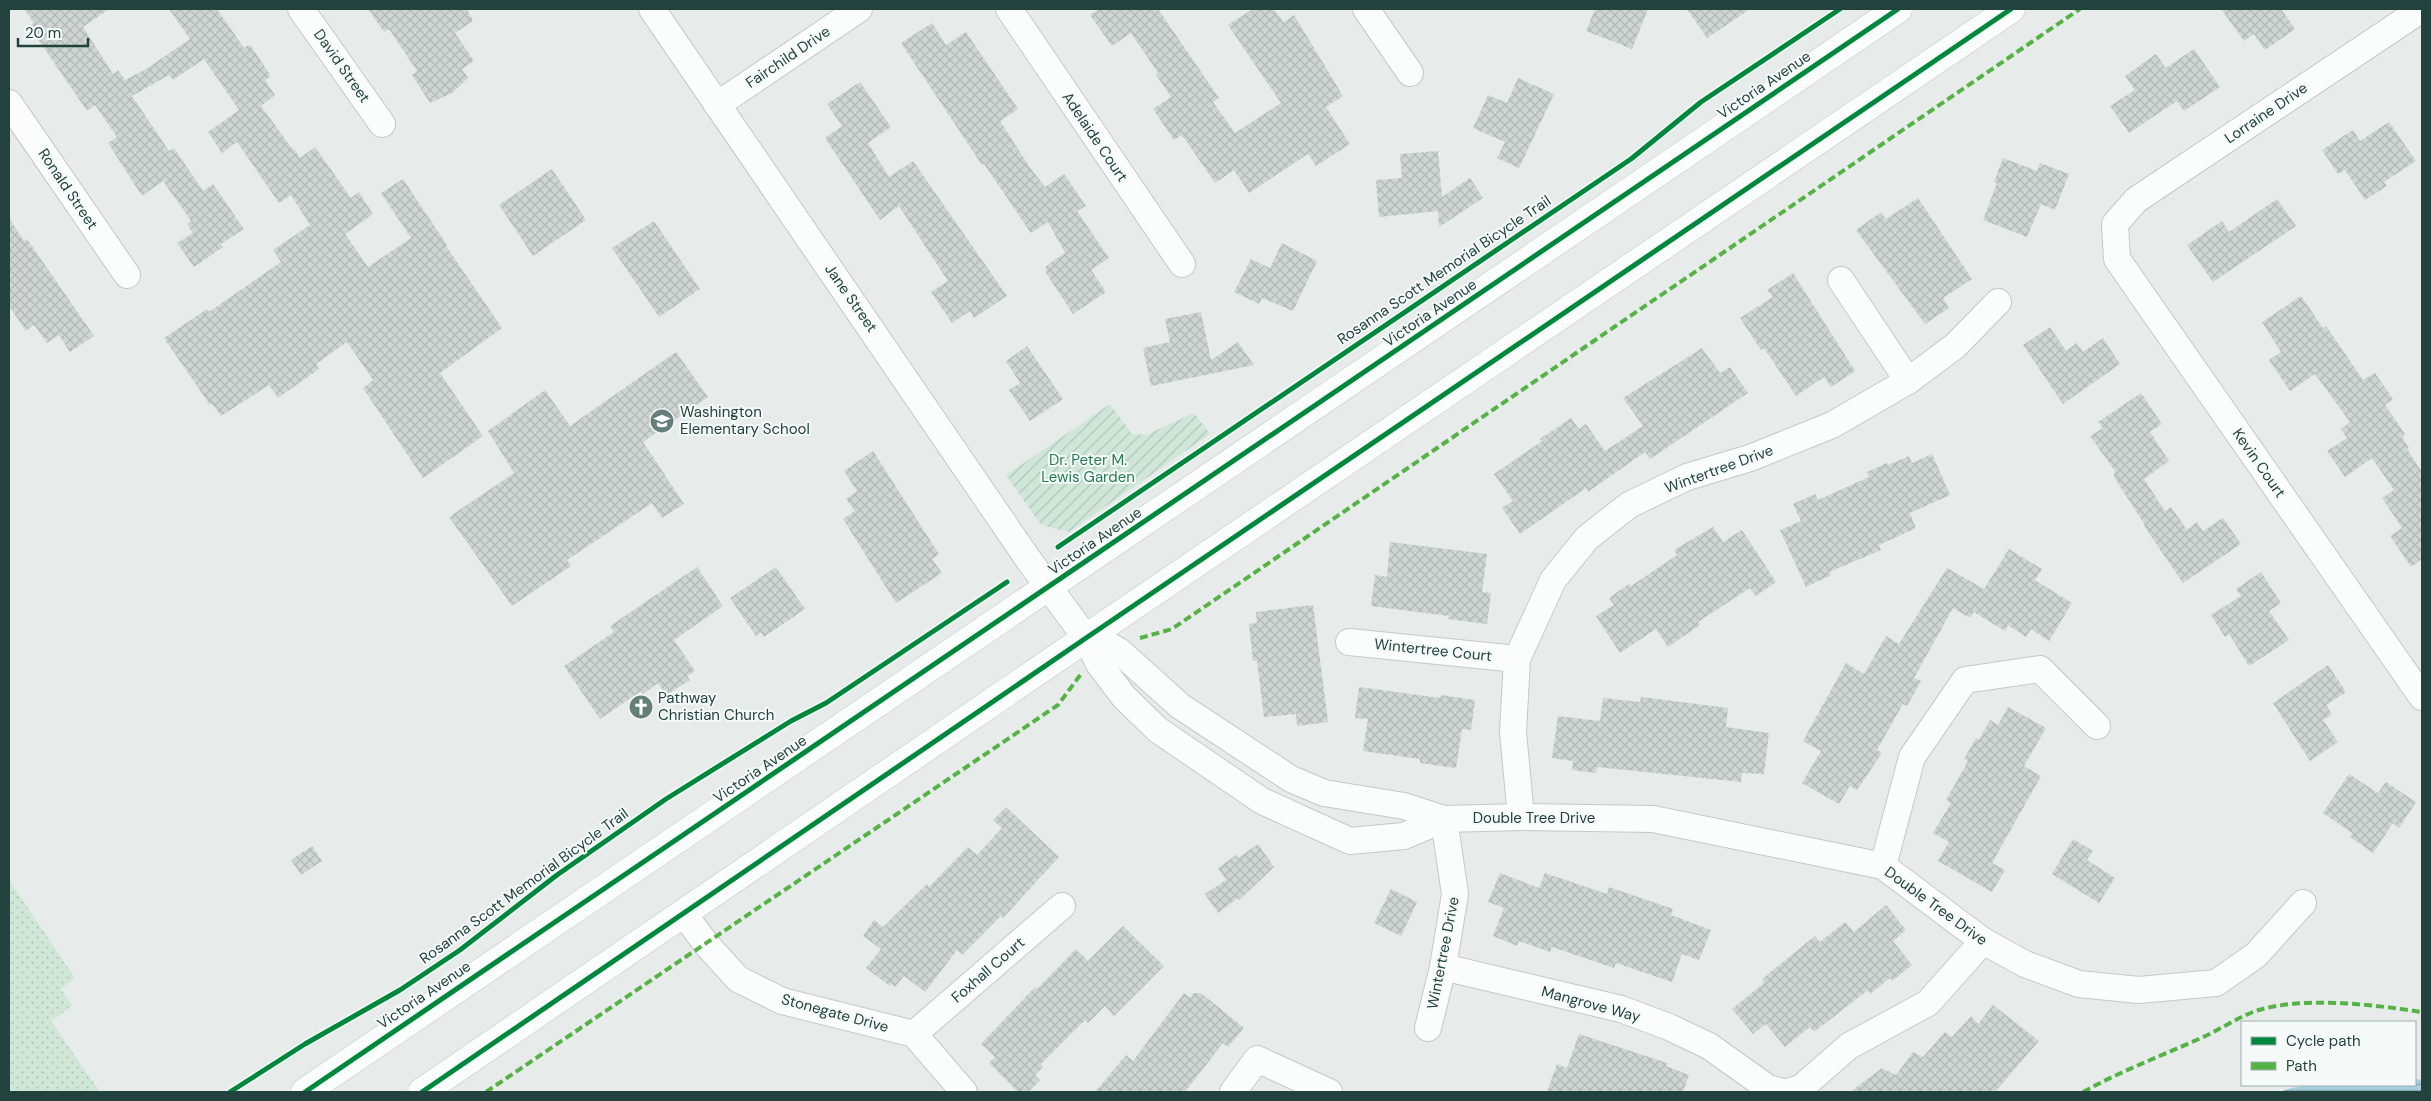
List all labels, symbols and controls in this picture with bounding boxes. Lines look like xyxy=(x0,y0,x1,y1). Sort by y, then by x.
scale bar xyxy=(18,15,88,47)
street label: Fairchild Drive xyxy=(742,21,834,93)
text: 20 m xyxy=(25,23,61,43)
street label: David Street xyxy=(309,25,375,107)
street label: Victoria Avenue xyxy=(1713,46,1815,124)
street label: Lorraine Drive xyxy=(2221,78,2311,148)
street label: Adelaide Court xyxy=(1058,88,1132,186)
street label: Ronald Street xyxy=(34,145,102,233)
street label: Rosanna Scott Memorial Bicycle Trail xyxy=(1333,191,1555,349)
street label: Jane Street xyxy=(820,260,882,336)
street label: Victoria Avenue xyxy=(1379,274,1481,352)
place label: Washington Elementary School xyxy=(680,402,810,439)
school or university icon: Washington Elementary School xyxy=(649,408,675,434)
street label: Kevin Court xyxy=(2228,424,2290,502)
street label: Wintertree Drive xyxy=(1662,440,1776,498)
park label: Dr. Peter M. Lewis Garden xyxy=(1041,450,1135,487)
street label: Victoria Avenue xyxy=(1044,502,1146,580)
street label: Wintertree Court xyxy=(1373,634,1493,666)
place label: Pathway Christian Church xyxy=(658,688,774,725)
church icon: Pathway Christian Church xyxy=(628,694,654,720)
street label: Victoria Avenue xyxy=(709,730,811,808)
street label: Rosanna Scott Memorial Bicycle Trail xyxy=(416,803,632,969)
street label: Double Tree Drive xyxy=(1473,808,1595,828)
street label: Double Tree Drive xyxy=(1881,862,1991,950)
street label: Wintertree Drive xyxy=(1422,895,1464,1011)
street label: Foxhall Court xyxy=(947,933,1029,1007)
street label: Victoria Avenue xyxy=(373,956,475,1034)
street label: Mangrove Way xyxy=(1539,981,1643,1027)
street label: Stonegate Drive xyxy=(779,989,891,1037)
legend xyxy=(2241,1021,2416,1086)
text: Cycle path xyxy=(2286,1031,2361,1051)
text: Path xyxy=(2286,1056,2317,1076)

